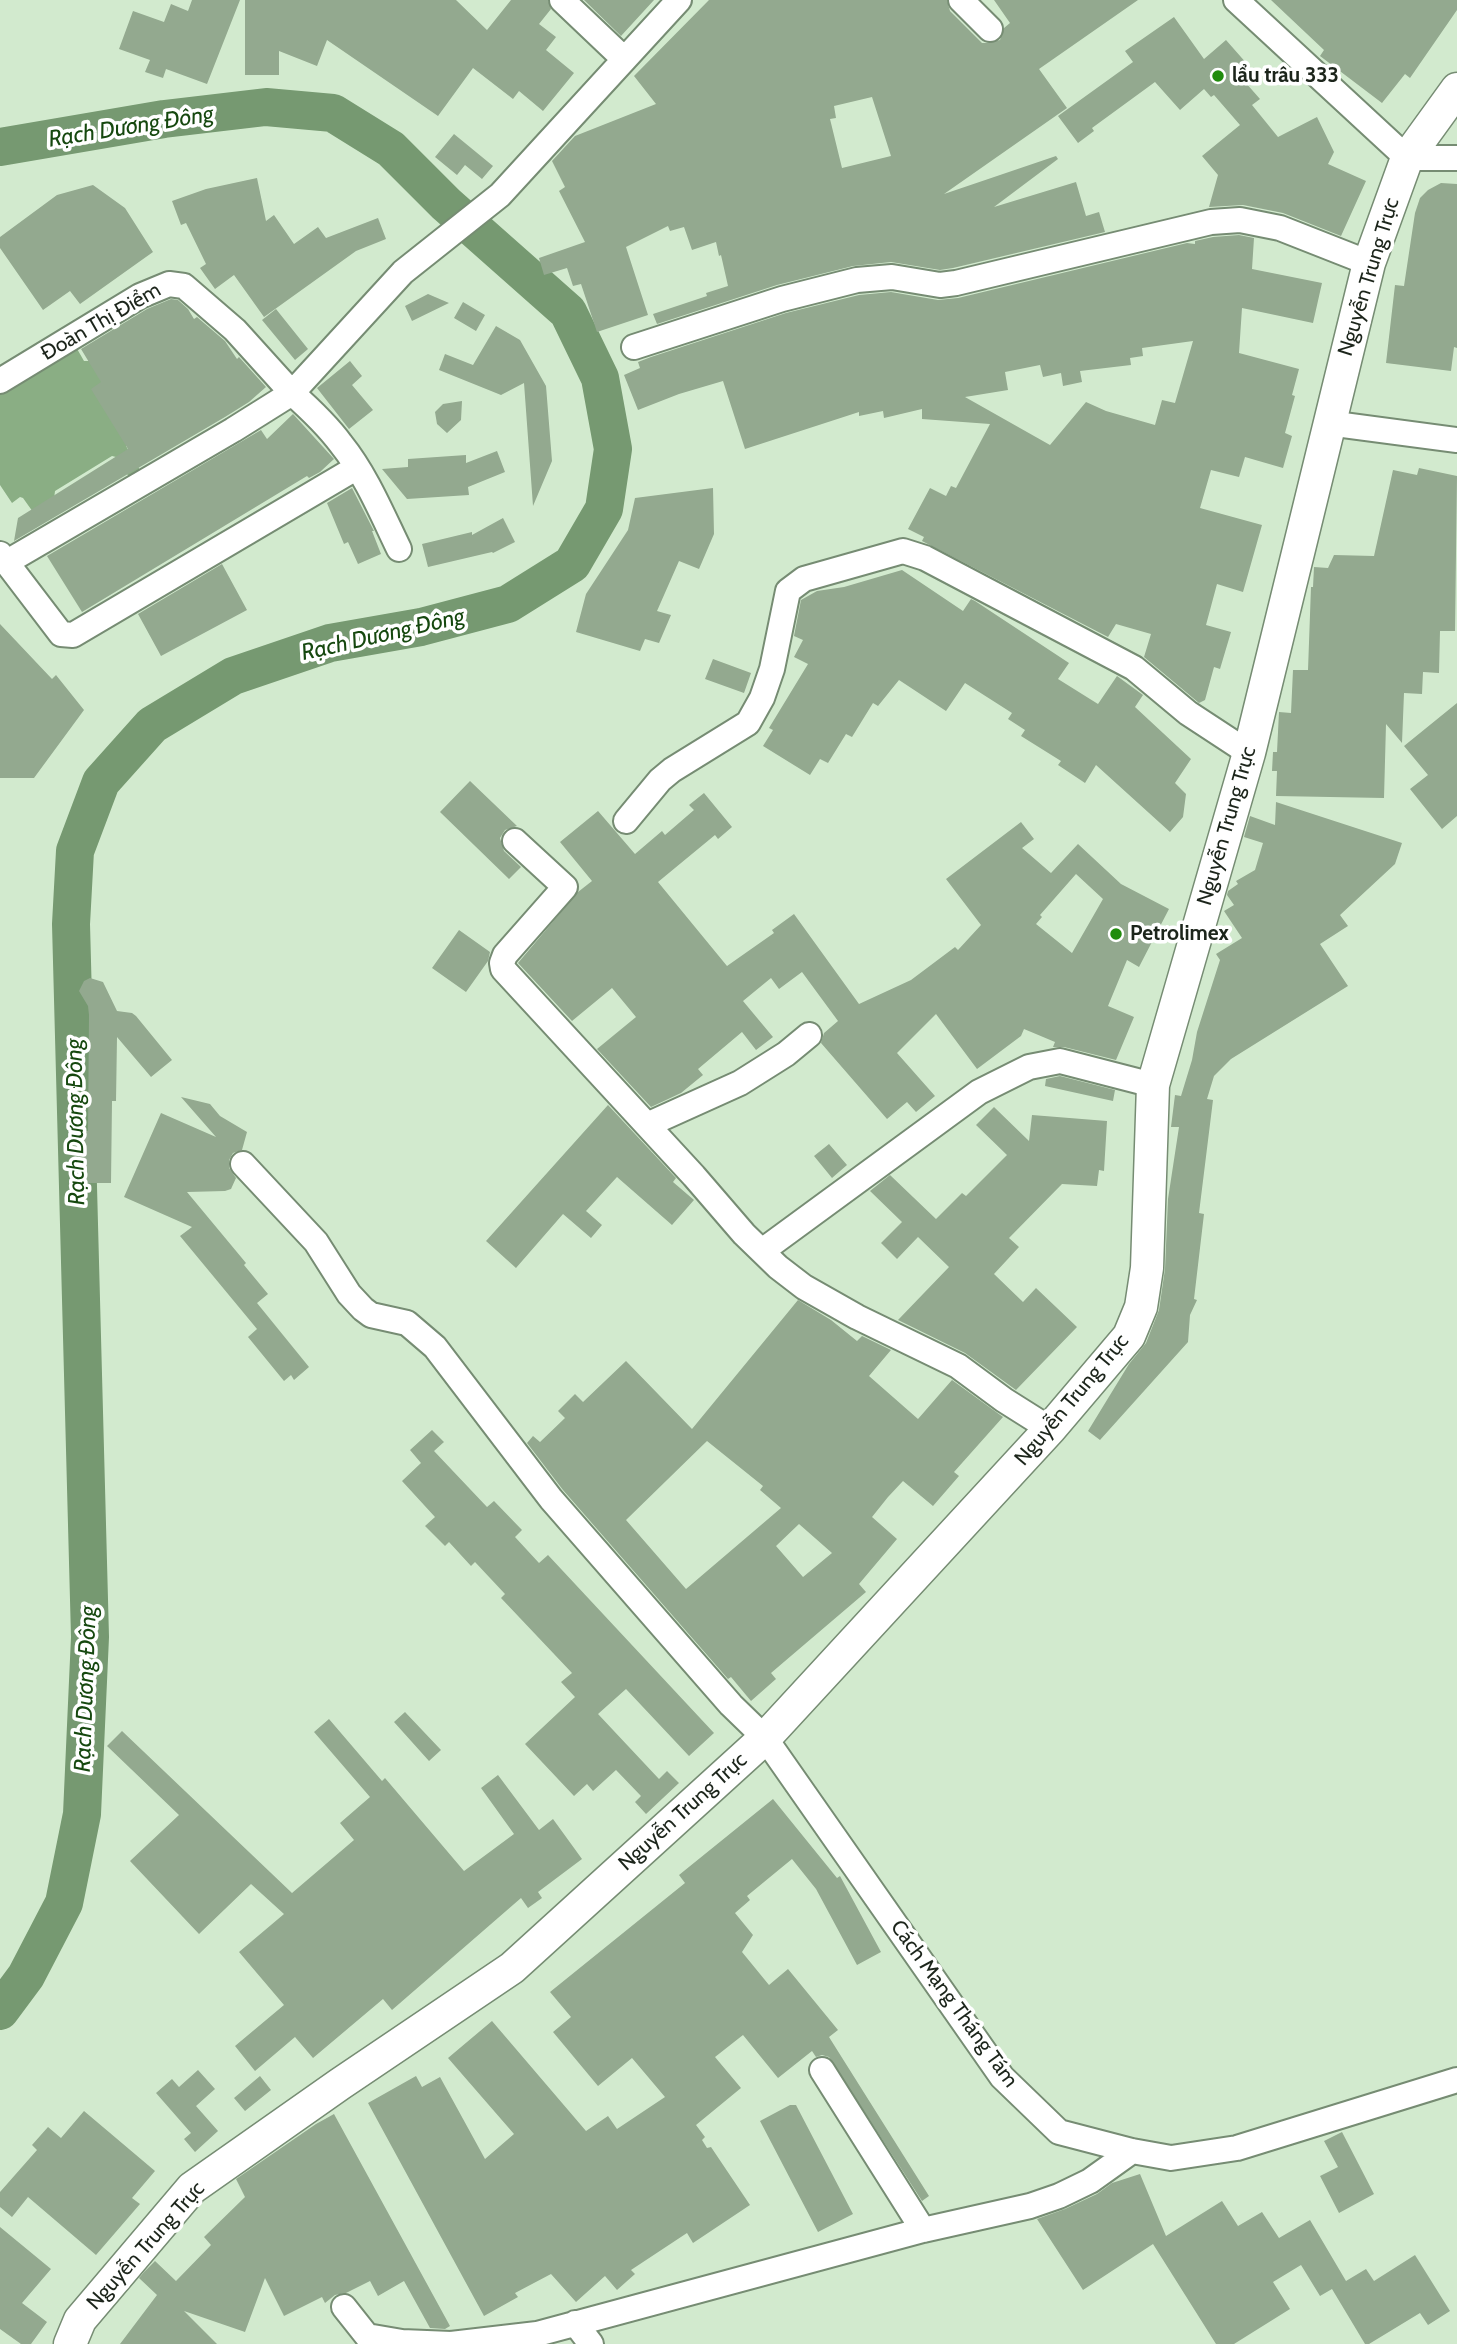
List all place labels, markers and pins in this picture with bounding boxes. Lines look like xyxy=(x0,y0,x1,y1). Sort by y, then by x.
place label: lẩu trâu 333 xyxy=(1232,63,1339,89)
marker: lẩu trâu 333 xyxy=(1210,68,1226,84)
place label: Petrolimex xyxy=(1130,921,1229,947)
marker: Petrolimex xyxy=(1108,926,1124,942)

